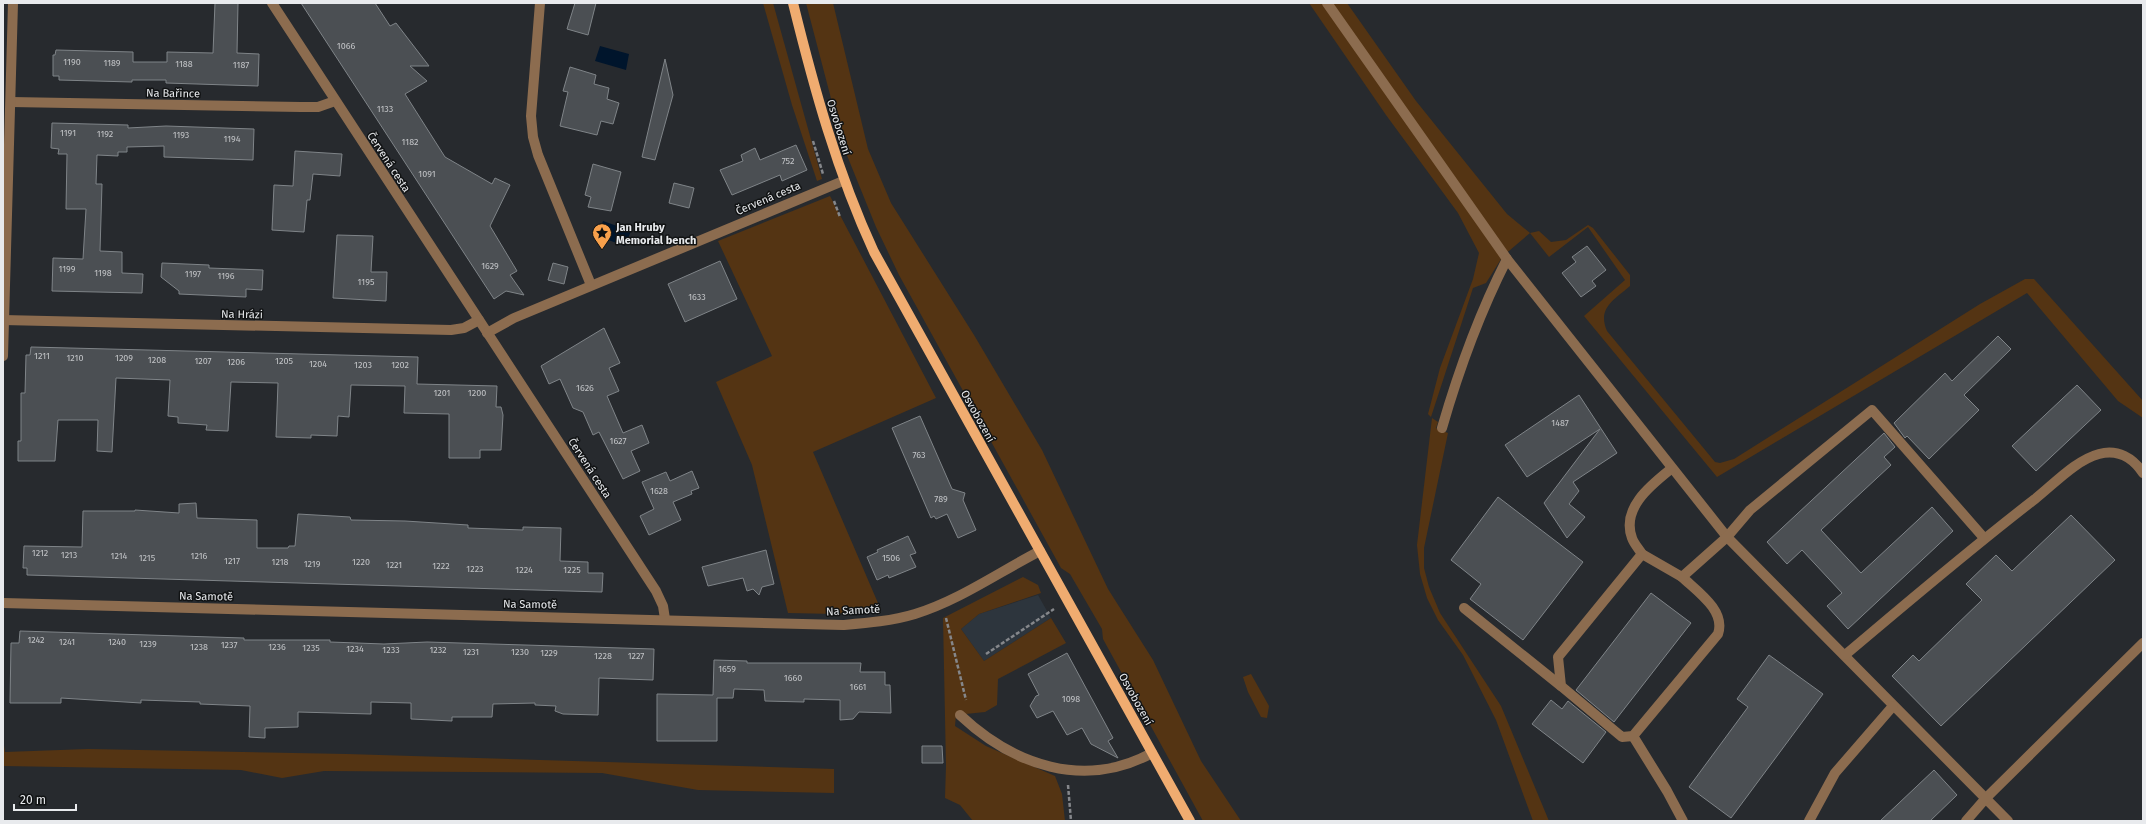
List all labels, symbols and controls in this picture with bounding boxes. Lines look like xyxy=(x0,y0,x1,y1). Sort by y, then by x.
house number: 1066 xyxy=(337,41,355,51)
house number: 1190 xyxy=(63,57,81,67)
house number: 1189 xyxy=(103,58,121,68)
house number: 1188 xyxy=(175,59,193,69)
house number: 1187 xyxy=(233,60,249,70)
street label: Na Bařince xyxy=(146,87,200,100)
street label: Osvobození xyxy=(824,98,853,157)
house number: 1133 xyxy=(377,104,393,114)
house number: 1191 xyxy=(60,128,76,138)
house number: 1192 xyxy=(97,129,113,139)
street label: Červená cesta xyxy=(364,129,414,195)
house number: 1193 xyxy=(173,130,189,140)
house number: 1194 xyxy=(223,134,241,144)
house number: 1182 xyxy=(402,137,419,147)
house number: 752 xyxy=(782,156,794,166)
house number: 1091 xyxy=(418,169,436,179)
street label: Červená cesta xyxy=(734,178,802,218)
place label: Jan Hruby Memorial bench xyxy=(615,221,696,247)
place icon: Jan Hruby Memorial bench xyxy=(591,222,613,250)
house number: 1629 xyxy=(481,261,499,271)
house number: 1199 xyxy=(58,264,76,274)
house number: 1198 xyxy=(94,268,112,278)
house number: 1197 xyxy=(185,269,201,279)
house number: 1196 xyxy=(217,271,235,281)
house number: 1195 xyxy=(358,277,375,287)
house number: 1633 xyxy=(688,292,706,302)
street label: Na Hrázi xyxy=(221,308,263,321)
house number: 1211 xyxy=(34,351,50,361)
house number: 1210 xyxy=(66,353,84,363)
house number: 1209 xyxy=(115,353,133,363)
house number: 1208 xyxy=(148,355,166,365)
house number: 1207 xyxy=(194,356,212,366)
house number: 1205 xyxy=(275,356,293,366)
house number: 1206 xyxy=(227,357,245,367)
house number: 1204 xyxy=(309,359,327,369)
house number: 1203 xyxy=(354,360,372,370)
house number: 1202 xyxy=(391,360,409,370)
house number: 1626 xyxy=(576,383,594,393)
house number: 1201 xyxy=(433,388,451,398)
house number: 1200 xyxy=(468,388,486,398)
street label: Osvobození xyxy=(958,388,997,445)
house number: 1487 xyxy=(1551,418,1569,428)
street label: Červená cesta xyxy=(565,435,615,501)
house number: 1627 xyxy=(610,436,626,446)
house number: 763 xyxy=(913,450,926,460)
house number: 1628 xyxy=(650,486,668,496)
house number: 789 xyxy=(934,494,948,504)
house number: 1212 xyxy=(32,548,48,558)
house number: 1213 xyxy=(61,550,77,560)
house number: 1214 xyxy=(111,551,128,561)
house number: 1216 xyxy=(191,551,208,561)
house number: 1215 xyxy=(139,553,156,563)
house number: 1506 xyxy=(882,553,900,563)
house number: 1217 xyxy=(224,556,240,566)
house number: 1218 xyxy=(272,557,289,567)
house number: 1220 xyxy=(352,557,370,567)
house number: 1219 xyxy=(304,559,321,569)
house number: 1221 xyxy=(386,560,402,570)
house number: 1222 xyxy=(432,561,450,571)
house number: 1223 xyxy=(466,564,484,574)
house number: 1224 xyxy=(515,565,533,575)
house number: 1225 xyxy=(563,565,581,575)
street label: Na Samotě xyxy=(179,590,233,603)
street label: Na Samotě xyxy=(503,598,557,611)
street label: Na Samotě xyxy=(826,603,880,618)
house number: 1242 xyxy=(27,635,45,645)
house number: 1241 xyxy=(59,637,75,647)
house number: 1240 xyxy=(108,637,126,647)
house number: 1239 xyxy=(139,639,157,649)
house number: 1237 xyxy=(221,640,237,650)
house number: 1238 xyxy=(190,642,208,652)
house number: 1236 xyxy=(268,642,286,652)
house number: 1235 xyxy=(302,643,320,653)
house number: 1234 xyxy=(346,644,364,654)
house number: 1233 xyxy=(382,645,400,655)
house number: 1232 xyxy=(429,645,447,655)
house number: 1231 xyxy=(463,647,479,657)
house number: 1230 xyxy=(511,647,529,657)
house number: 1229 xyxy=(540,648,558,658)
house number: 1228 xyxy=(594,651,612,661)
house number: 1227 xyxy=(628,651,644,661)
house number: 1659 xyxy=(718,664,736,674)
street label: Osvobození xyxy=(1116,671,1155,728)
house number: 1660 xyxy=(784,673,802,683)
house number: 1661 xyxy=(850,682,866,692)
house number: 1098 xyxy=(1062,694,1080,704)
scale bar xyxy=(14,786,76,812)
text: 20 m xyxy=(20,793,46,807)

